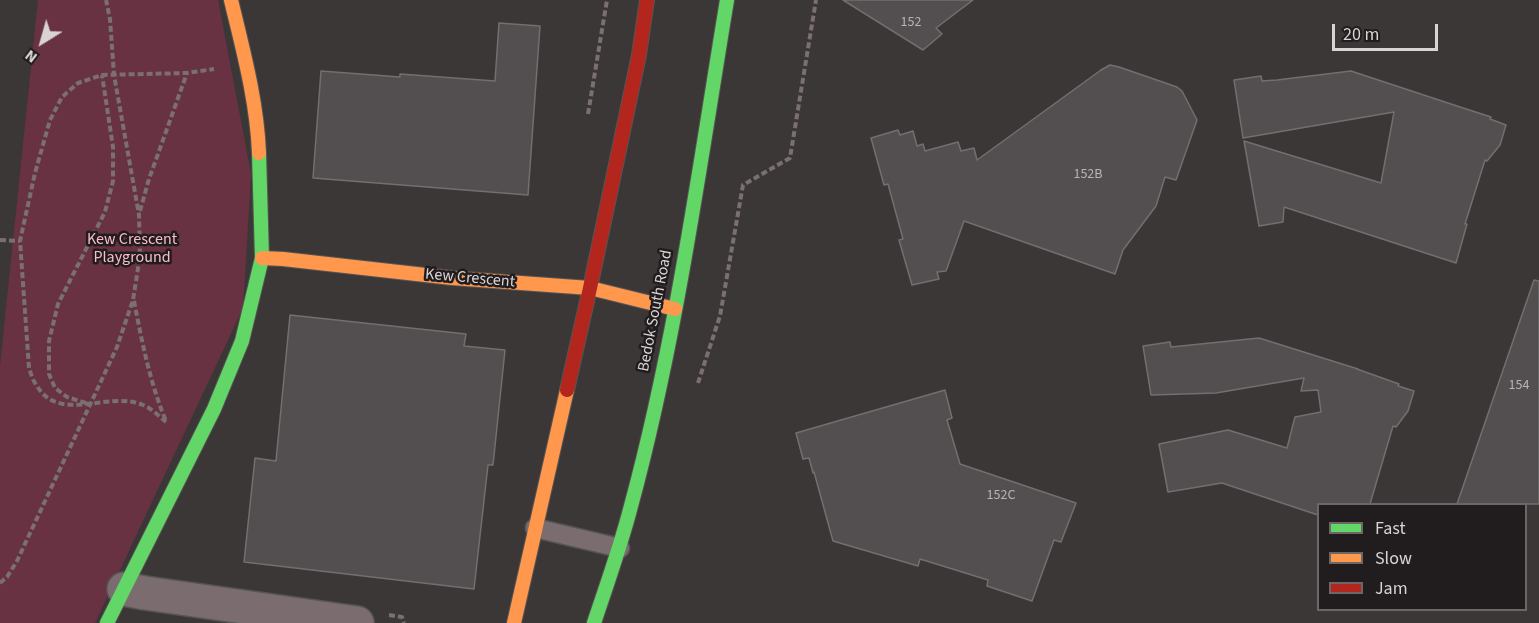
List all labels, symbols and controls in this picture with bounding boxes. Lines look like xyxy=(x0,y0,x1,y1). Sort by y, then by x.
north arrow xyxy=(12,12,72,72)
scale bar xyxy=(1335,12,1442,50)
house number: 152 xyxy=(901,15,921,31)
text: 20 m xyxy=(1343,22,1379,47)
text: N xyxy=(20,44,42,68)
house number: 152B xyxy=(1073,167,1103,183)
park label: Kew Crescent Playground xyxy=(87,230,177,268)
street label: Bedok South Road xyxy=(635,249,677,373)
street label: Kew Crescent xyxy=(424,266,516,292)
house number: 154 xyxy=(1509,378,1529,394)
house number: 152C xyxy=(987,488,1015,504)
legend xyxy=(1317,503,1527,611)
text: Fast xyxy=(1375,516,1406,541)
text: Slow xyxy=(1375,546,1412,571)
text: Jam xyxy=(1375,576,1408,601)

